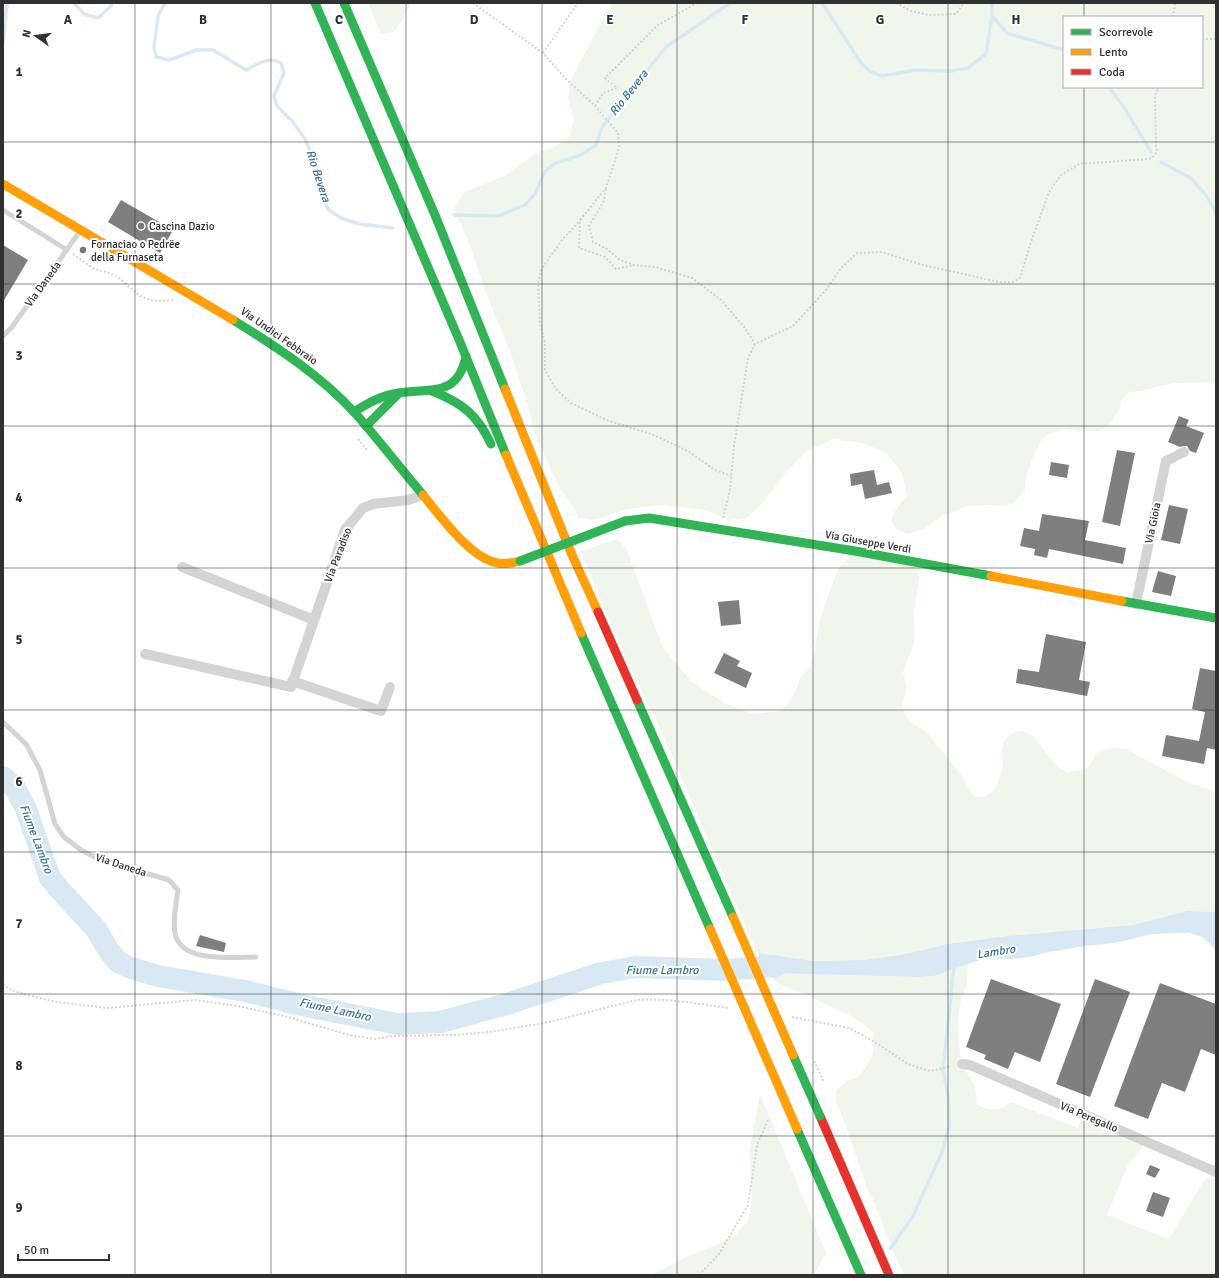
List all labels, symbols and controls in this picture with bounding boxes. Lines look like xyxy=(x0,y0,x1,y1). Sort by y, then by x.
text: A xyxy=(64,12,73,28)
text: B xyxy=(199,12,207,28)
text: C xyxy=(335,12,343,28)
text: D xyxy=(470,12,479,28)
text: E xyxy=(606,12,614,28)
text: F xyxy=(742,12,749,28)
text: G xyxy=(876,12,884,28)
text: H xyxy=(1012,12,1020,28)
north arrow xyxy=(16,16,56,56)
legend xyxy=(1063,16,1203,88)
text: Scorrevole xyxy=(1099,25,1153,40)
text: N xyxy=(20,28,34,39)
text: Lento xyxy=(1099,45,1128,60)
text: 1 xyxy=(15,64,23,80)
text: Coda xyxy=(1099,65,1125,80)
water label: Rio Bevera xyxy=(606,66,652,119)
water label: Rio Bevera xyxy=(302,148,334,205)
text: 2 xyxy=(15,206,23,222)
place label: Cascina Dazio xyxy=(149,220,215,233)
marker: Cascina Dazio xyxy=(136,221,146,231)
place label: Fornaciao o Pedrëe della Furnaseta xyxy=(91,238,180,264)
marker: Fornaciao o Pedrëe della Furnaseta xyxy=(78,245,88,255)
street label: Via Daneda xyxy=(22,258,64,309)
street label: Via Undici Febbraio xyxy=(238,305,320,368)
text: 3 xyxy=(15,348,23,364)
text: 4 xyxy=(15,490,23,506)
street label: Via Gioia xyxy=(1142,501,1164,545)
street label: Via Paradiso xyxy=(322,525,355,584)
street label: Via Giuseppe Verdi xyxy=(824,528,912,556)
text: 5 xyxy=(15,632,23,648)
text: 6 xyxy=(15,774,23,790)
water label: Fiume Lambro xyxy=(16,802,56,876)
street label: Via Daneda xyxy=(94,851,149,879)
text: 7 xyxy=(15,916,23,932)
water label: Lambro xyxy=(976,941,1017,962)
water label: Fiume Lambro xyxy=(626,963,699,978)
water label: Fiume Lambro xyxy=(298,995,373,1025)
text: 8 xyxy=(15,1058,23,1074)
street label: Via Peregallo xyxy=(1058,1099,1120,1135)
text: 9 xyxy=(15,1200,23,1216)
scale bar xyxy=(18,1236,109,1262)
text: 50 m xyxy=(24,1243,49,1258)

